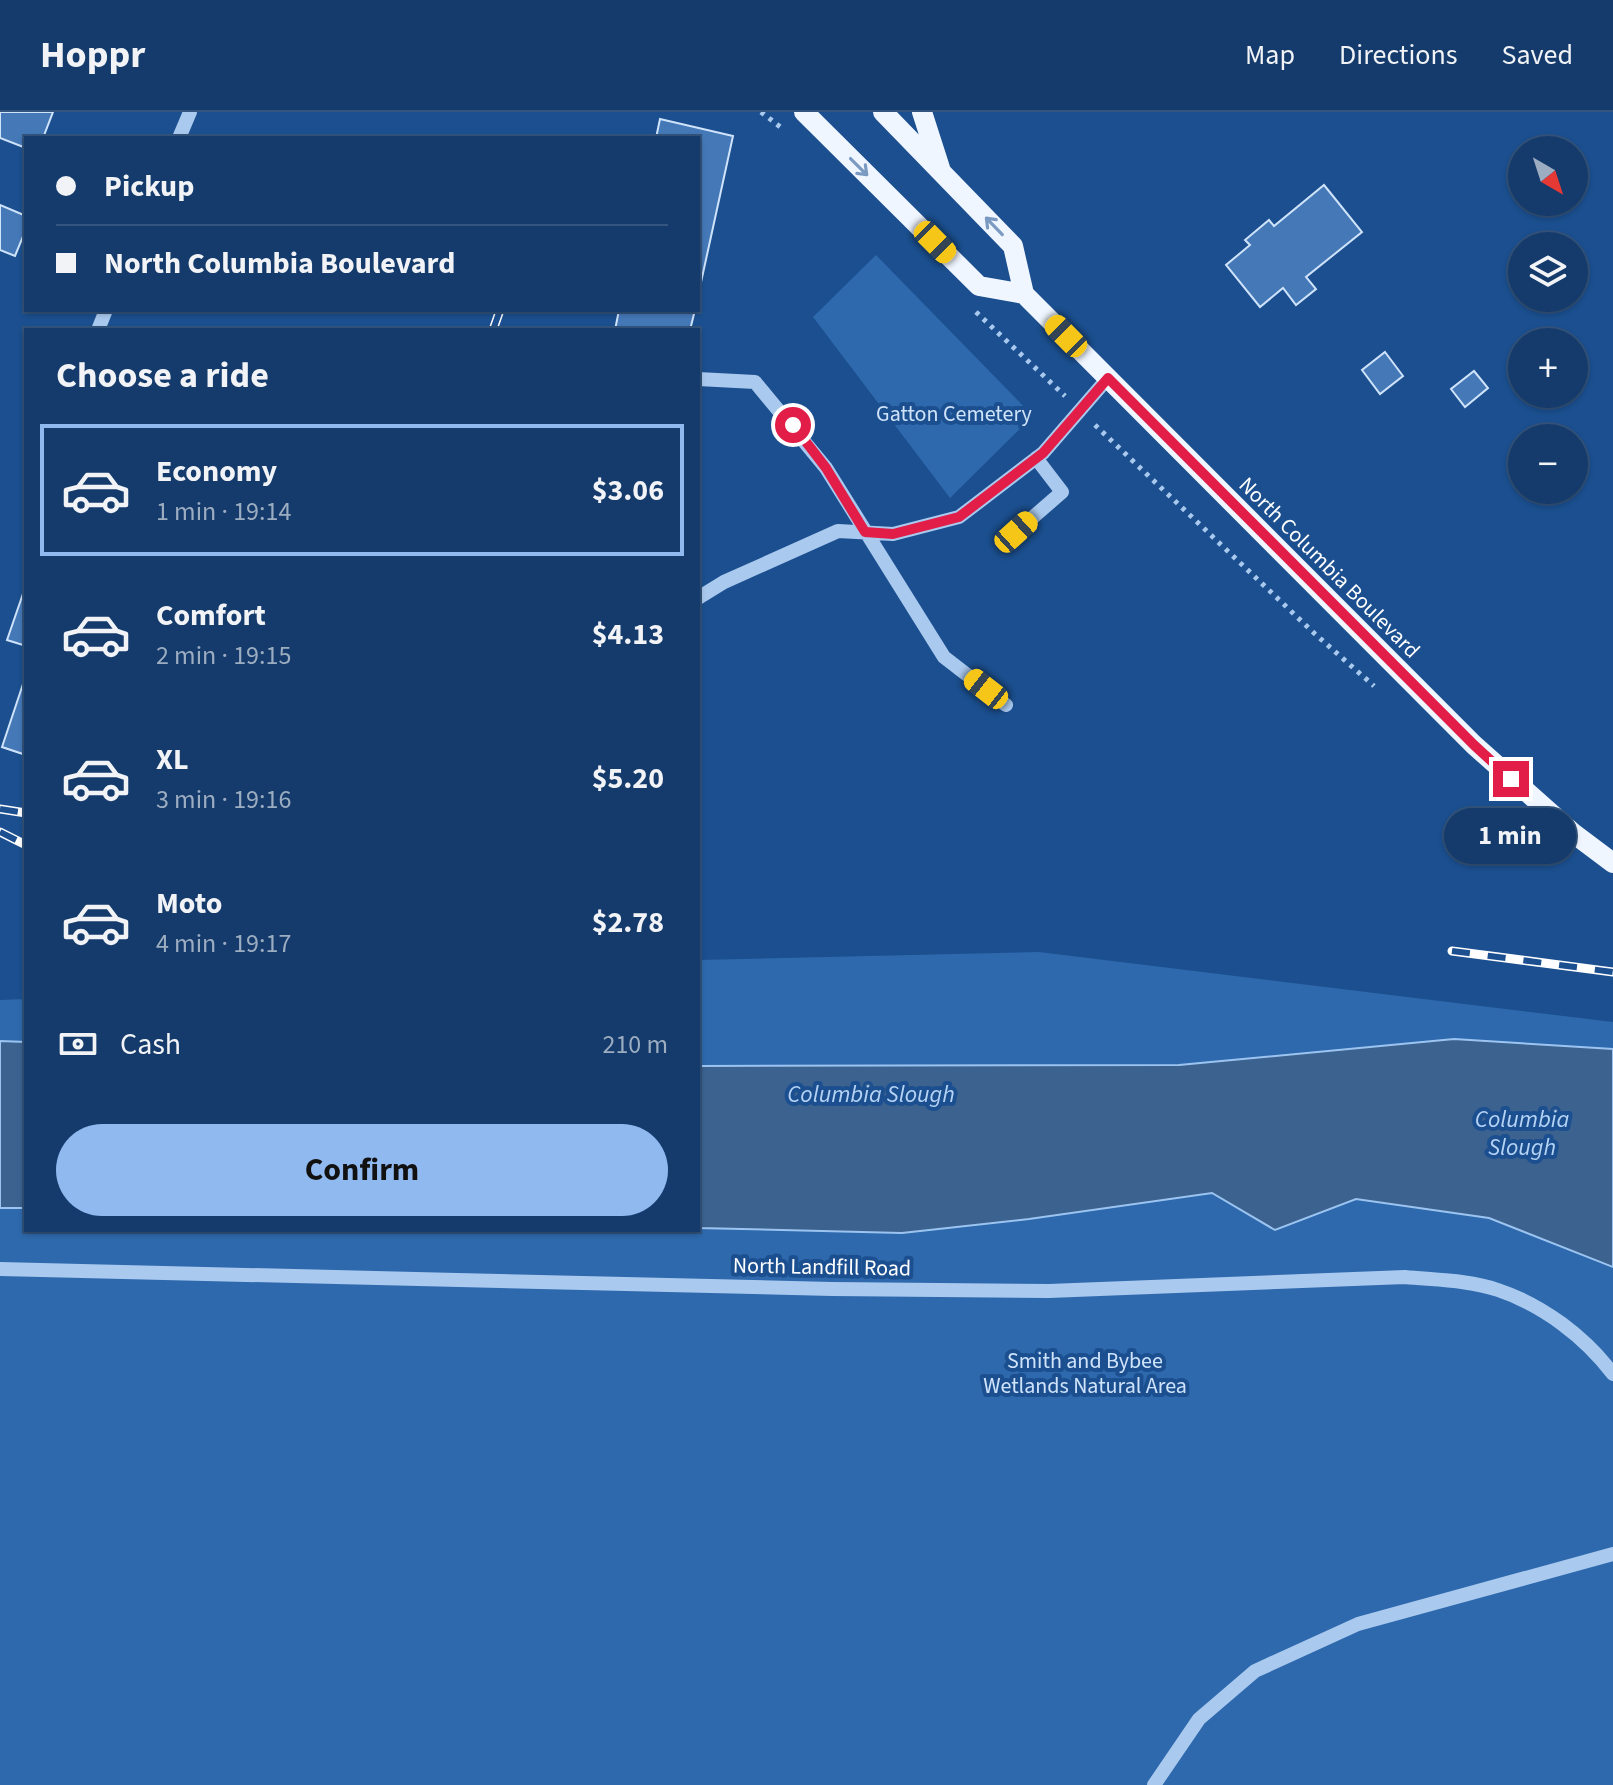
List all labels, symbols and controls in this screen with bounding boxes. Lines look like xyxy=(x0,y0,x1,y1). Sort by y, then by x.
text: Hoppr xyxy=(40,28,145,82)
text: Map xyxy=(1245,35,1295,75)
text: Directions xyxy=(1339,35,1458,75)
text: Saved xyxy=(1502,35,1573,75)
north arrow xyxy=(1508,136,1588,216)
map controls xyxy=(1508,136,1588,504)
one-way arrow xyxy=(849,157,868,176)
text: Pickup xyxy=(104,165,194,208)
car xyxy=(910,217,960,267)
one-way arrow xyxy=(985,217,1004,237)
button: layers xyxy=(1508,232,1588,312)
text: North Columbia Boulevard xyxy=(104,242,455,285)
car xyxy=(1041,311,1091,361)
button: + xyxy=(1508,328,1588,408)
text: Choose a ride xyxy=(56,350,269,401)
park label: Gatton Cemetery xyxy=(876,398,1033,430)
route start xyxy=(775,407,811,443)
button: − xyxy=(1508,424,1588,504)
text: Economy xyxy=(156,450,277,493)
icon: car xyxy=(60,454,132,526)
text: $3.06 xyxy=(592,469,664,512)
street label: North Columbia Boulevard xyxy=(1231,470,1427,666)
text: 1 min · 19:14 xyxy=(156,493,291,530)
car xyxy=(990,507,1042,557)
text: Comfort xyxy=(156,594,266,637)
icon: car xyxy=(60,598,132,670)
text: $4.13 xyxy=(592,613,664,656)
text: 2 min · 19:15 xyxy=(156,637,291,674)
car xyxy=(960,665,1012,713)
text: XL xyxy=(156,738,189,781)
icon: car xyxy=(60,742,132,814)
text: $5.20 xyxy=(592,757,664,800)
route end xyxy=(1493,761,1529,797)
text: 3 min · 19:16 xyxy=(156,781,291,818)
callout: 1 min xyxy=(1445,807,1577,863)
text: 1 min xyxy=(1478,817,1542,854)
text: Moto xyxy=(156,882,222,925)
icon: car xyxy=(60,886,132,958)
text: $2.78 xyxy=(592,901,664,944)
text: 4 min · 19:17 xyxy=(156,925,291,962)
icon: cash xyxy=(56,1022,100,1066)
text: Cash xyxy=(120,1023,181,1066)
text: 210 m xyxy=(602,1026,668,1063)
water label: Columbia Slough xyxy=(787,1077,955,1112)
water label: Columbia Slough xyxy=(1475,1102,1569,1165)
button: Confirm xyxy=(56,1124,668,1216)
street label: North Landfill Road xyxy=(733,1249,911,1285)
park label: Smith and Bybee Wetlands Natural Area xyxy=(983,1345,1187,1402)

